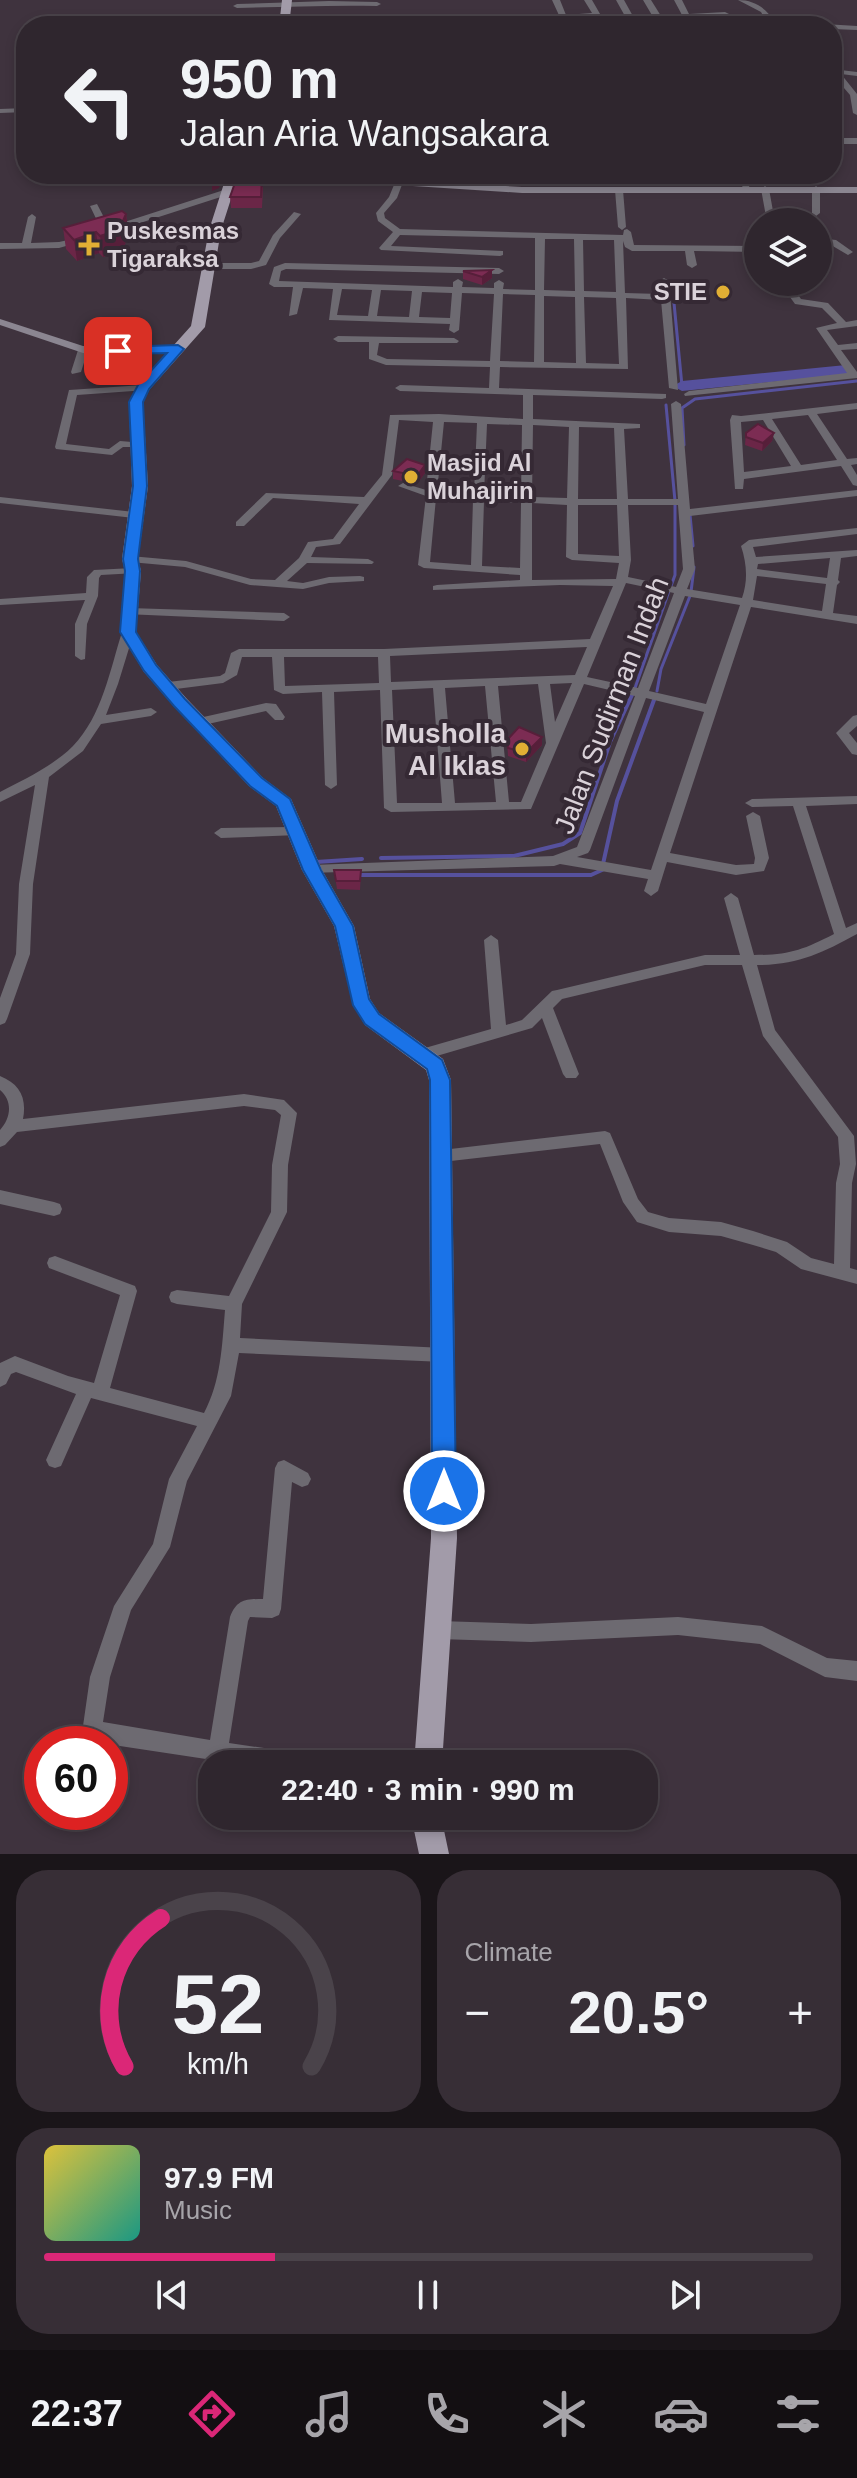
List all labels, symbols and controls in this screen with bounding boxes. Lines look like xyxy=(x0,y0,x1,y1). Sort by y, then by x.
text: 950 m xyxy=(180,47,339,110)
icon: left xyxy=(48,48,152,152)
text: Jalan Aria Wangsakara xyxy=(180,113,549,154)
map controls xyxy=(744,208,832,296)
button: layers xyxy=(744,208,832,296)
place label: Puskesmas Tigaraksa xyxy=(107,217,239,272)
marker: Puskesmas Tigaraksa xyxy=(78,234,100,256)
place label: STIE xyxy=(654,278,707,305)
marker: STIE xyxy=(714,283,732,301)
pin xyxy=(84,317,152,385)
icon: arrive xyxy=(96,329,140,373)
place label: Masjid Al Muhajirin xyxy=(427,449,534,504)
marker: Masjid Al Muhajirin xyxy=(402,468,420,486)
street label: Jalan Sudirman Indah xyxy=(548,572,675,838)
place label: Musholla Al Iklas xyxy=(385,718,506,781)
marker: Musholla Al Iklas xyxy=(513,740,531,758)
position arrow xyxy=(402,1449,486,1533)
speed limit sign: 60 xyxy=(24,1726,128,1830)
text: 22:40 · 3 min · 990 m xyxy=(281,1773,575,1806)
text: Climate xyxy=(465,1937,553,1967)
text: 52 xyxy=(172,1958,265,2051)
text: 20.5° xyxy=(568,1979,709,2046)
text: − xyxy=(465,1988,490,2037)
text: + xyxy=(787,1988,813,2037)
text: km/h xyxy=(187,2048,249,2080)
text: 97.9 FM xyxy=(164,2161,274,2194)
text: Music xyxy=(164,2195,232,2225)
icon: previous xyxy=(150,2273,194,2317)
icon: pause xyxy=(406,2273,450,2317)
icon: next xyxy=(663,2273,707,2317)
icon: directions xyxy=(184,2386,240,2442)
icon: music xyxy=(301,2386,357,2442)
icon: phone xyxy=(419,2386,475,2442)
icon: climate xyxy=(536,2386,592,2442)
icon: car xyxy=(653,2386,709,2442)
icon: filters xyxy=(770,2386,826,2442)
text: 22:37 xyxy=(31,2393,123,2434)

